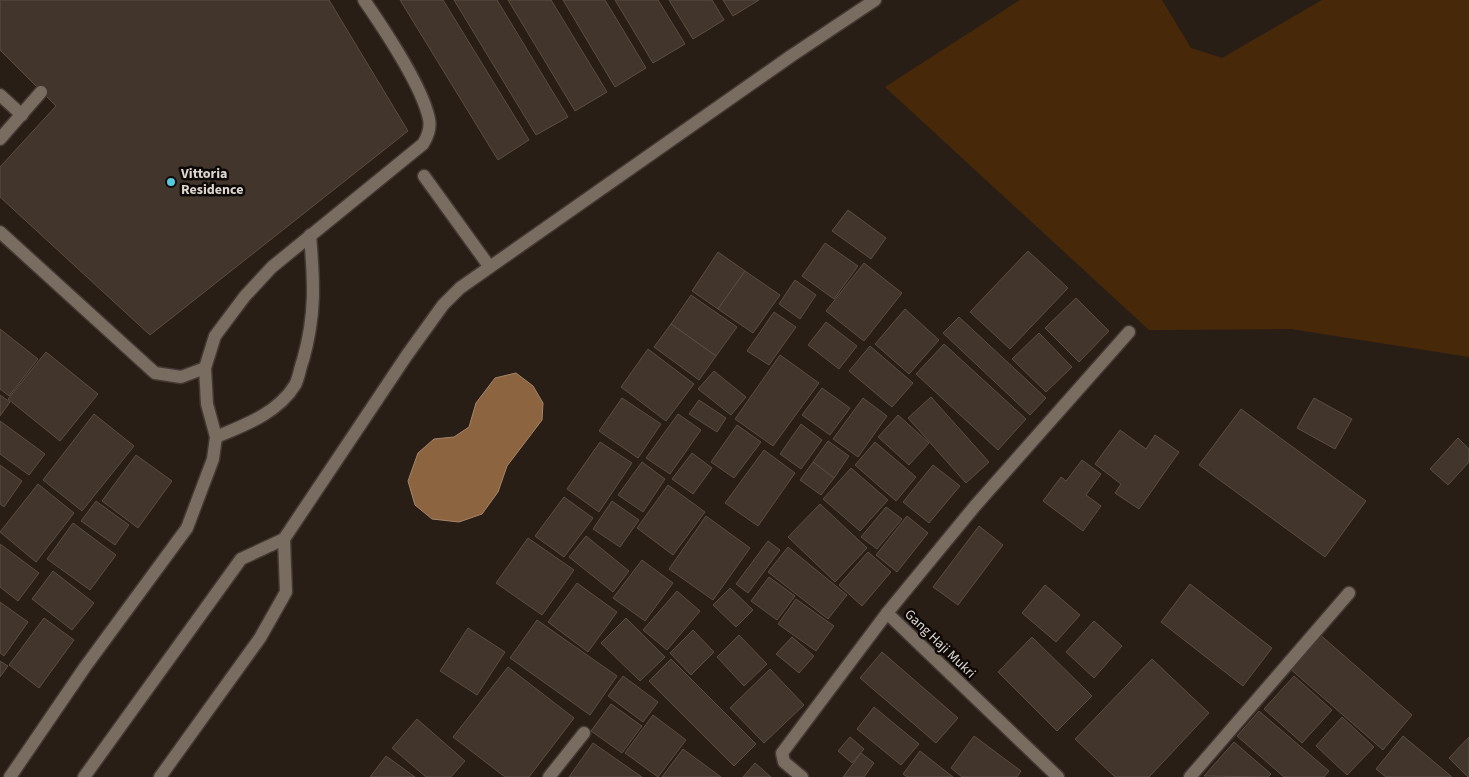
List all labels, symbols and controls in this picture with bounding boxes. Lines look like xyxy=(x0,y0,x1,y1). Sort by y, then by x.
place label: Vittoria Residence xyxy=(180,164,243,200)
marker: Vittoria Residence xyxy=(165,176,177,188)
street label: Gang Haji Mukri xyxy=(900,605,980,683)

